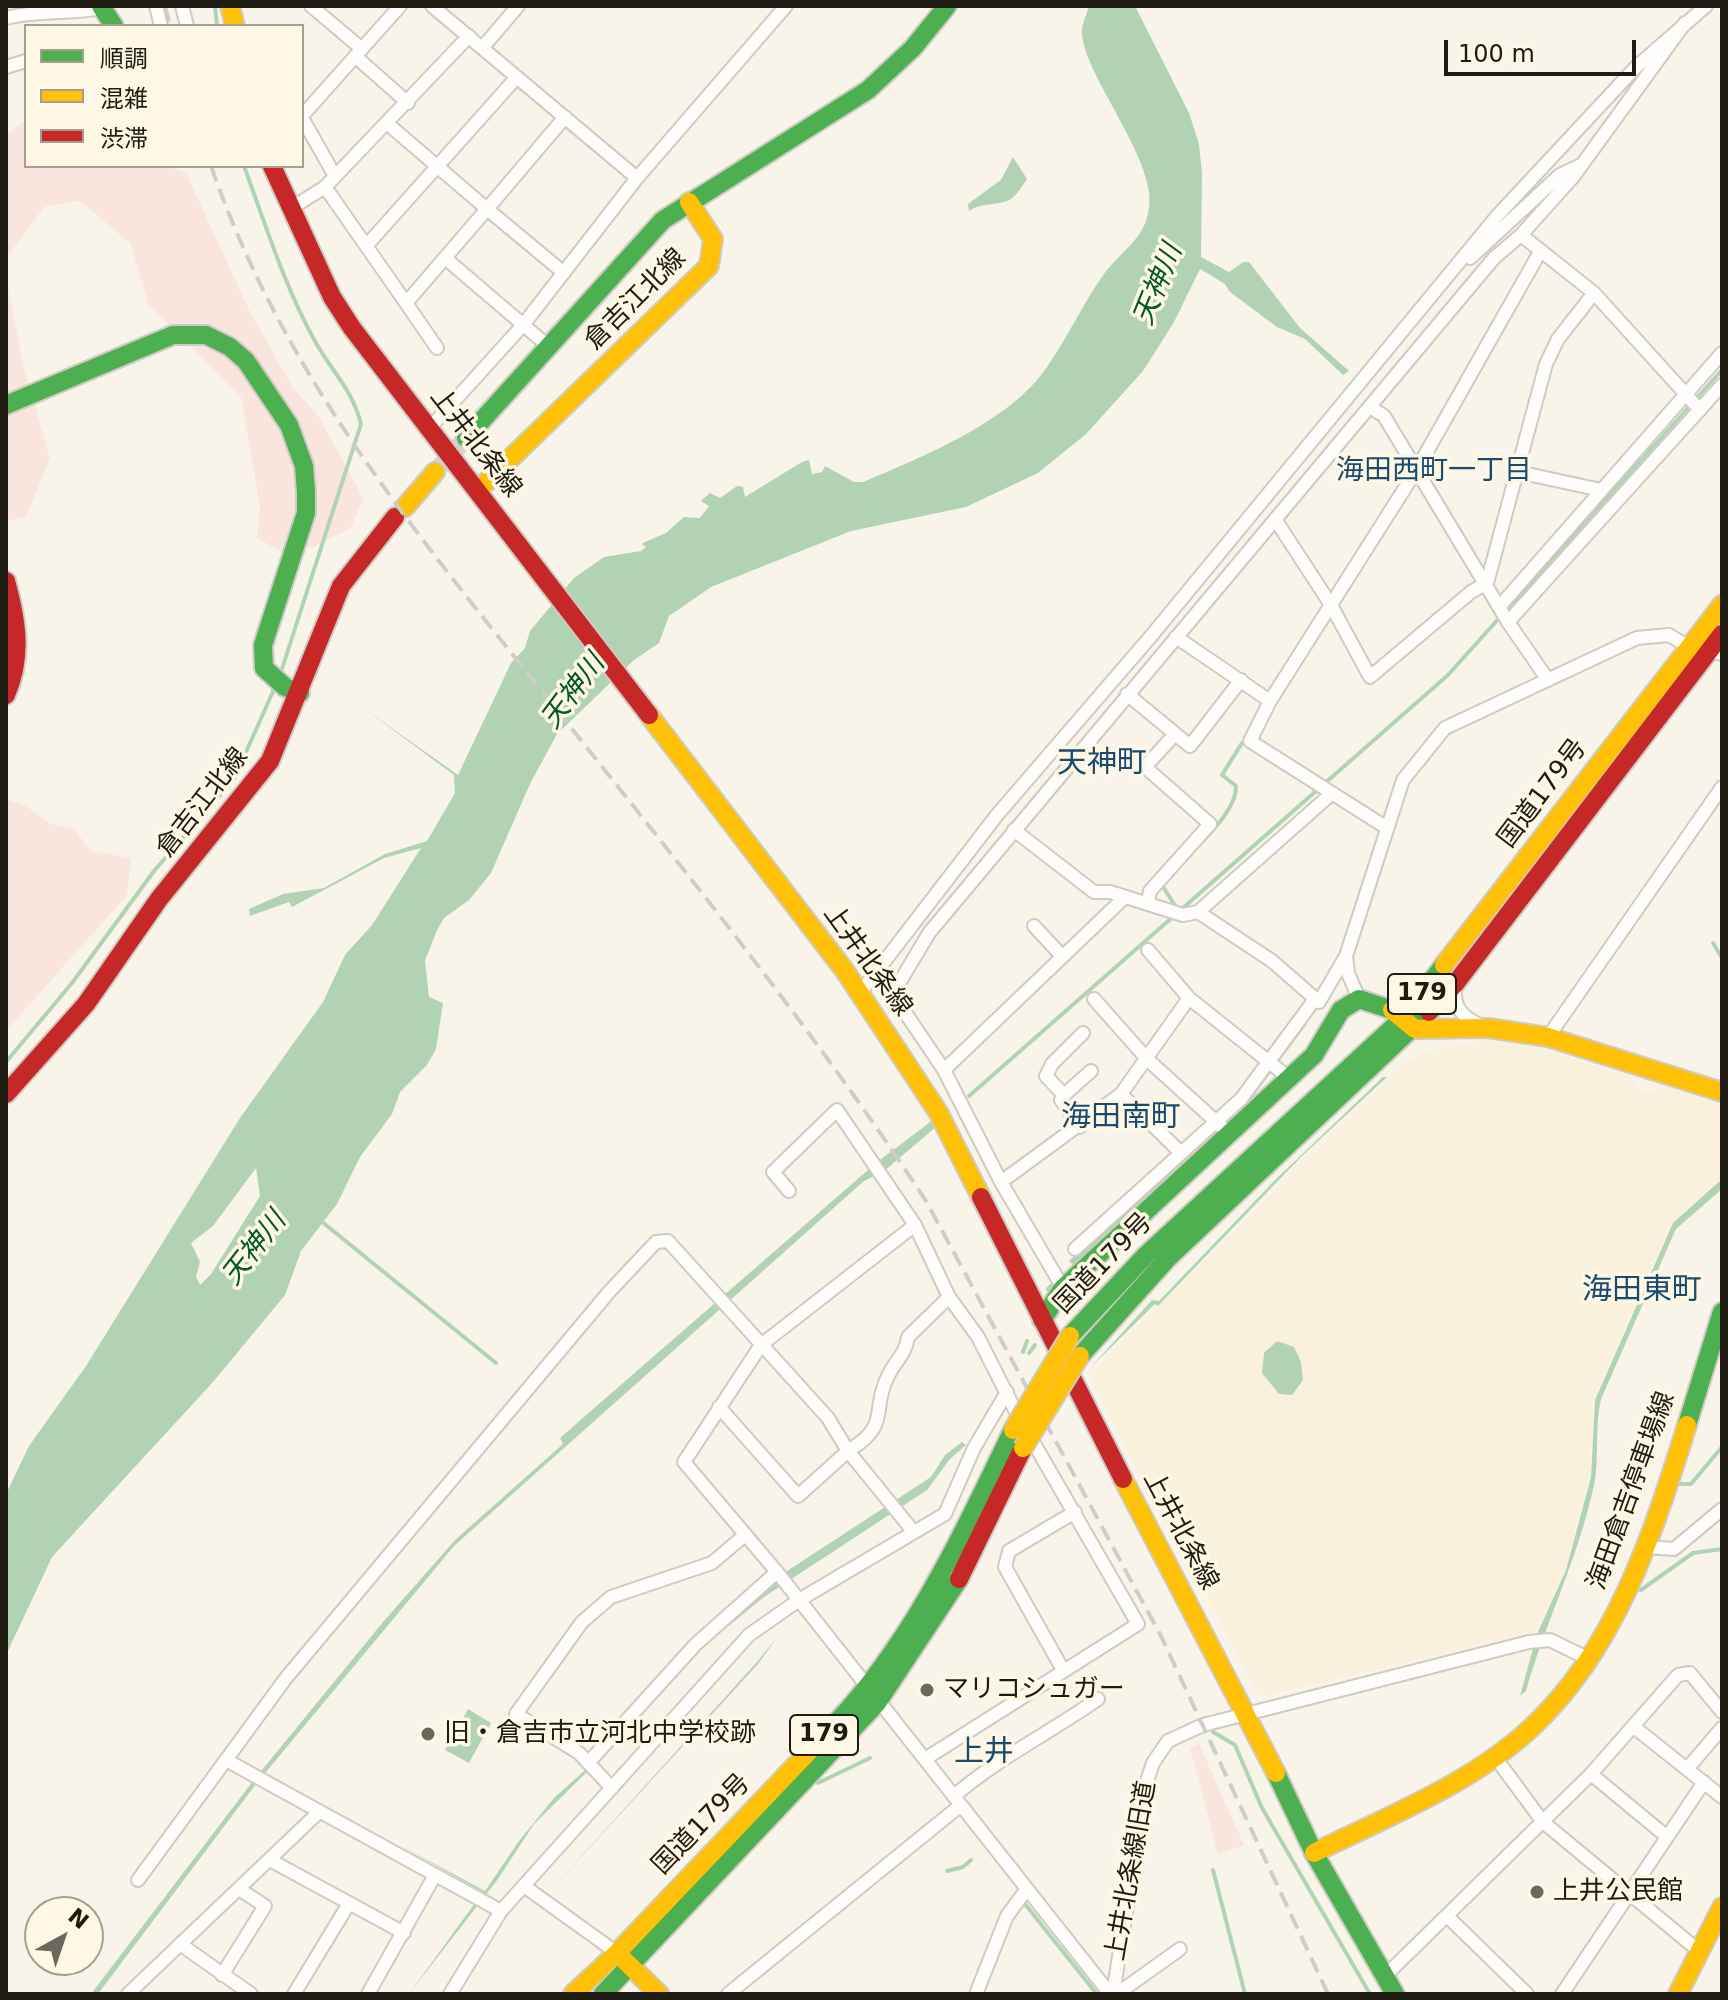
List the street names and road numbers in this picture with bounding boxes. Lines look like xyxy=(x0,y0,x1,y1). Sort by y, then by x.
street label: 倉吉江北線 xyxy=(579,243,693,357)
street label: 上井北条線 xyxy=(423,382,527,504)
street label: 国道179号 xyxy=(1492,734,1594,854)
street label: 倉吉江北線 xyxy=(151,742,255,864)
street label: 上井北条線 xyxy=(816,899,918,1023)
road number: 179 xyxy=(1388,974,1456,1014)
street label: 国道179号 xyxy=(1048,1207,1160,1321)
street label: 海田倉吉停車場線 xyxy=(1582,1388,1682,1594)
street label: 上井北条線 xyxy=(1136,1466,1224,1596)
road number: 179 xyxy=(790,1715,858,1755)
street label: 国道179号 xyxy=(646,1768,758,1882)
street label: 上井北条線旧道 xyxy=(1101,1779,1163,1963)

